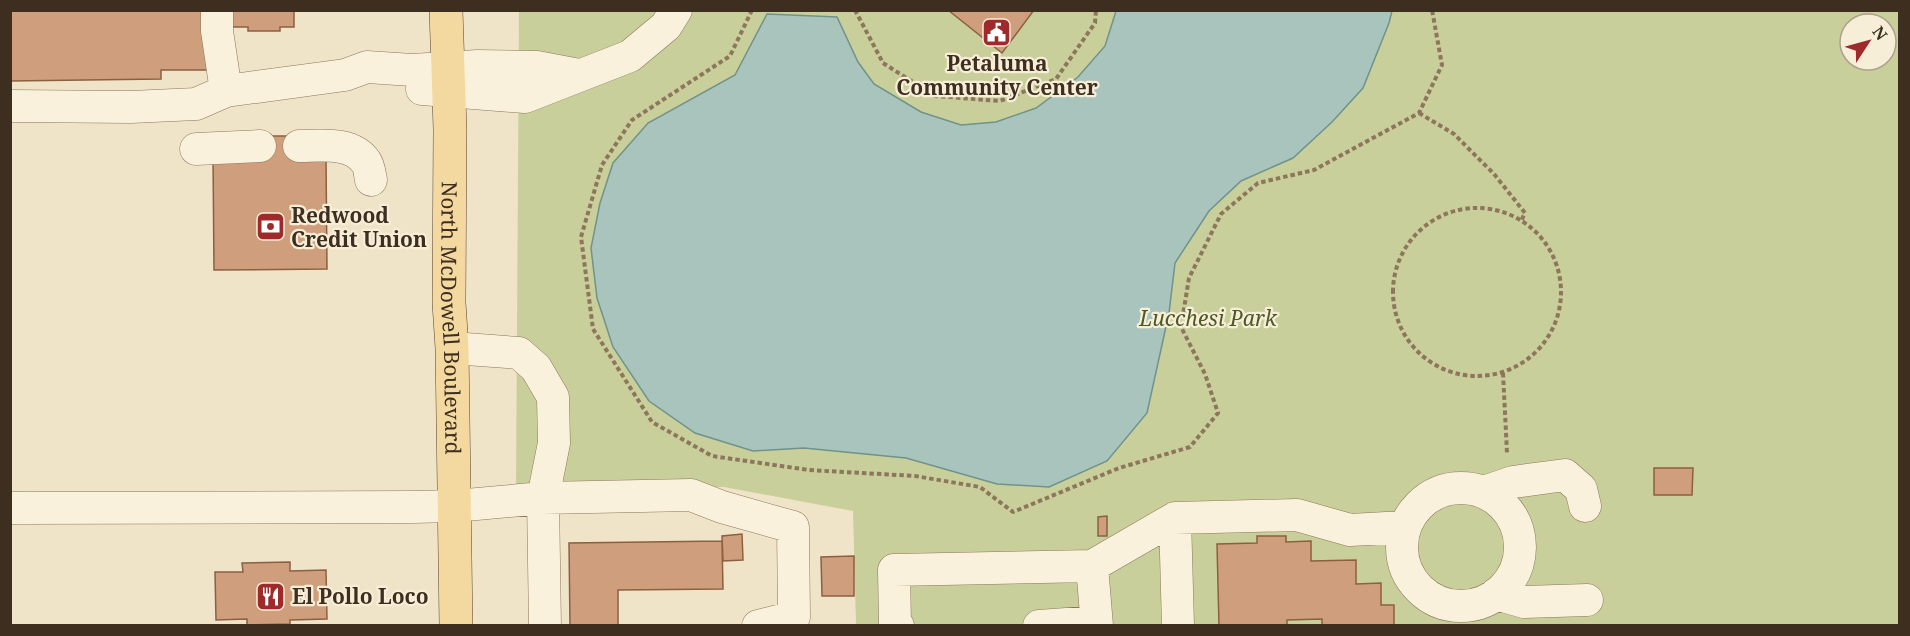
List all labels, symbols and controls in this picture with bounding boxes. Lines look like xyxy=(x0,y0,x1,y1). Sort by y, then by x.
north arrow xyxy=(1838,12,1898,72)
public building icon: Petaluma Community Center xyxy=(981,16,1013,48)
text: N xyxy=(1868,22,1893,45)
place label: Petaluma Community Center xyxy=(896,49,1098,101)
street label: North McDowell Boulevard xyxy=(435,181,468,455)
place label: Redwood Credit Union xyxy=(291,201,427,253)
bank icon: Redwood Credit Union xyxy=(254,211,286,243)
park label: Lucchesi Park xyxy=(1138,304,1278,332)
restaurant icon: El Pollo Loco xyxy=(255,580,287,612)
place label: El Pollo Loco xyxy=(292,582,429,610)

